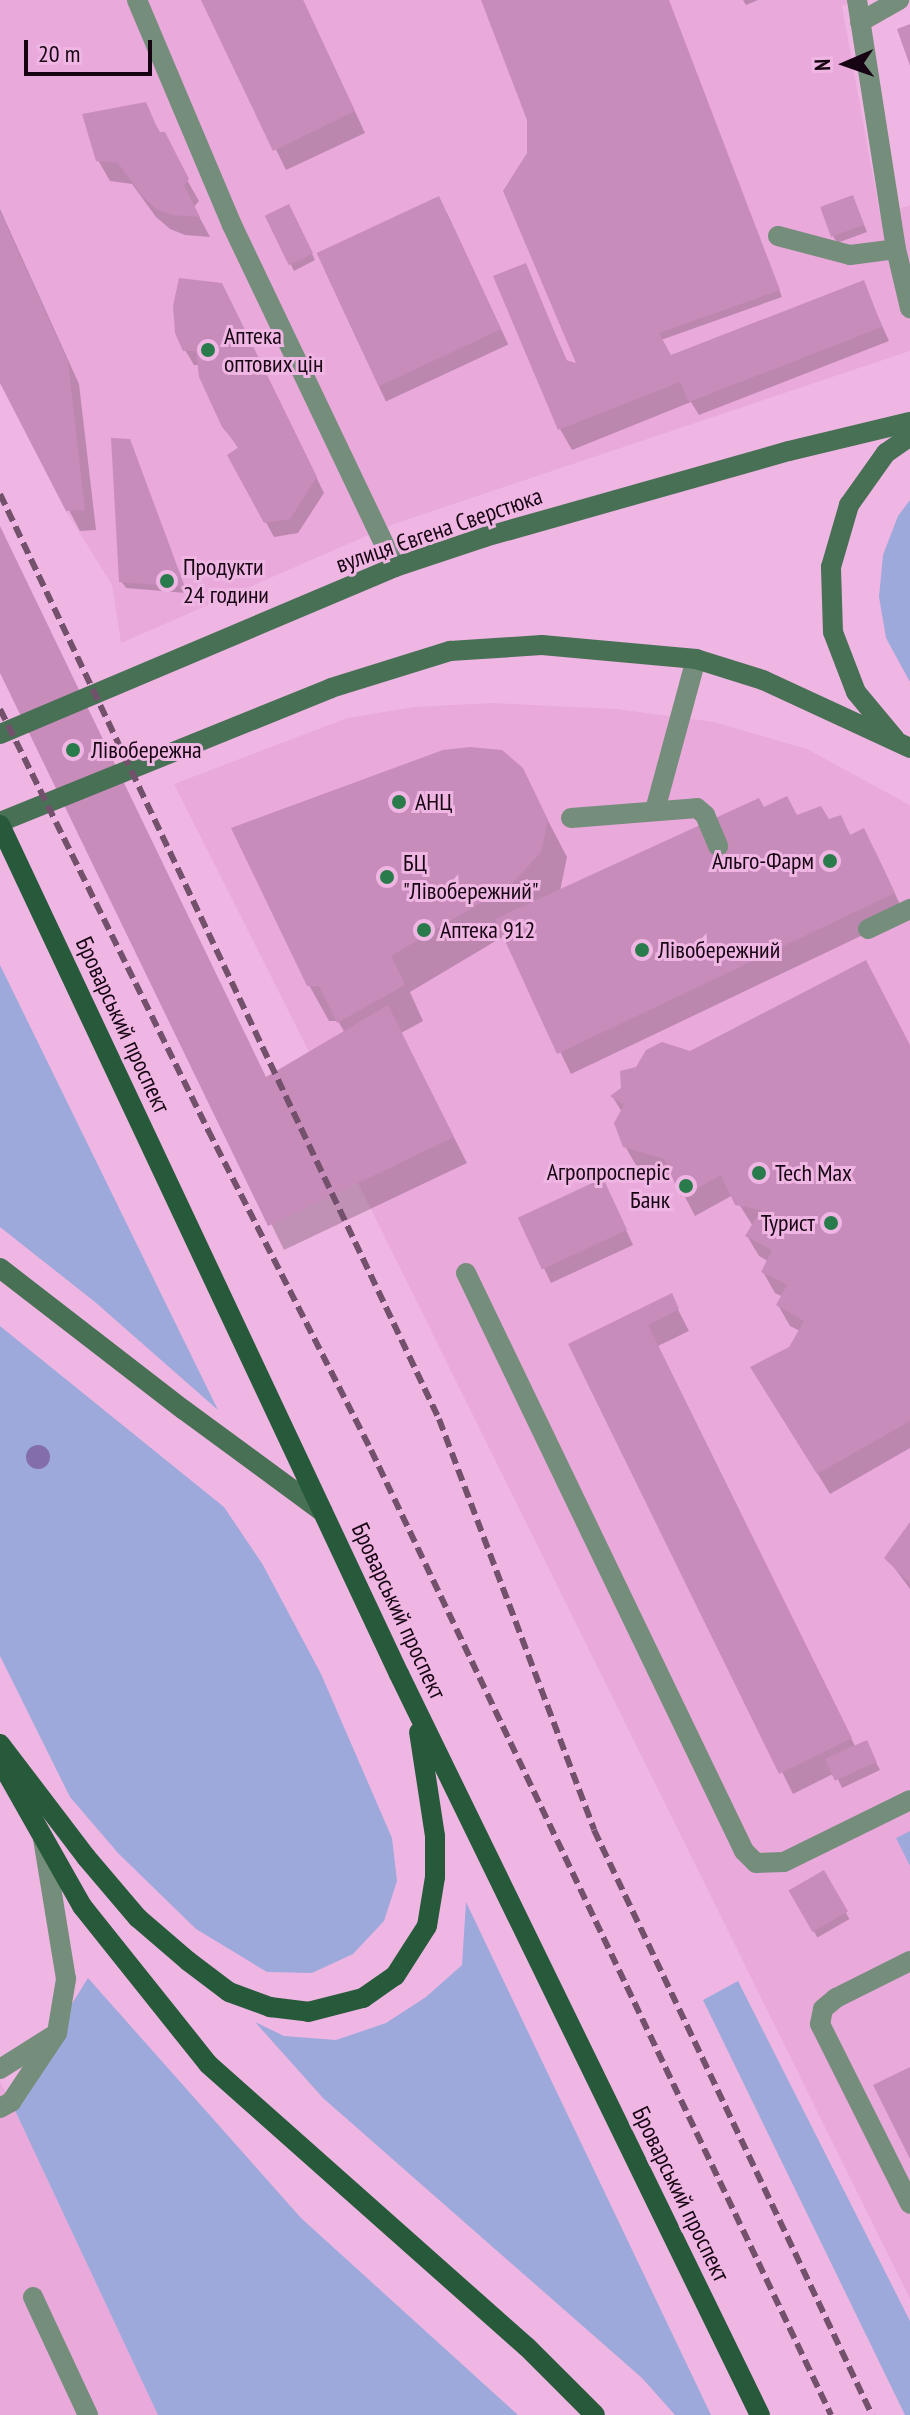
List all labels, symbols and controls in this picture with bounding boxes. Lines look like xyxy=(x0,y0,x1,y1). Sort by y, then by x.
scale bar xyxy=(28,24,156,74)
north arrow xyxy=(806,24,886,104)
text: 20 m xyxy=(38,38,80,69)
text: N xyxy=(808,58,836,71)
place label: Аптека оптових цін xyxy=(224,322,324,378)
marker: Аптека оптових цін xyxy=(199,341,217,359)
street label: вулиця Євгена Сверстюка xyxy=(332,481,546,579)
place label: Продукти 24 години xyxy=(183,553,269,609)
marker: Продукти 24 години xyxy=(158,572,176,590)
place label: Лівобережна xyxy=(91,736,202,764)
marker: Лівобережна xyxy=(62,739,84,761)
place label: АНЦ xyxy=(415,788,452,816)
marker: АНЦ xyxy=(390,793,408,811)
place label: Альго-Фарм xyxy=(712,847,814,875)
place label: БЦ "Лівобережний" xyxy=(403,849,539,905)
marker: Альго-Фарм xyxy=(821,852,839,870)
marker: БЦ "Лівобережний" xyxy=(378,868,396,886)
place label: Аптека 912 xyxy=(440,916,535,944)
marker: Аптека 912 xyxy=(415,921,433,939)
street label: Броварський проспект xyxy=(70,932,176,1118)
place label: Лівобережний xyxy=(658,936,780,964)
marker: Лівобережний xyxy=(633,941,651,959)
place label: Агропросперіс Банк xyxy=(547,1158,670,1214)
place label: Tech Max xyxy=(775,1159,852,1187)
marker: Tech Max xyxy=(750,1164,768,1182)
marker: Агропросперіс Банк xyxy=(677,1177,695,1195)
place label: Турист xyxy=(761,1209,815,1237)
marker: Турист xyxy=(822,1214,840,1232)
street label: Броварський проспект xyxy=(346,1518,452,1704)
street label: Броварський проспект xyxy=(626,2102,736,2286)

